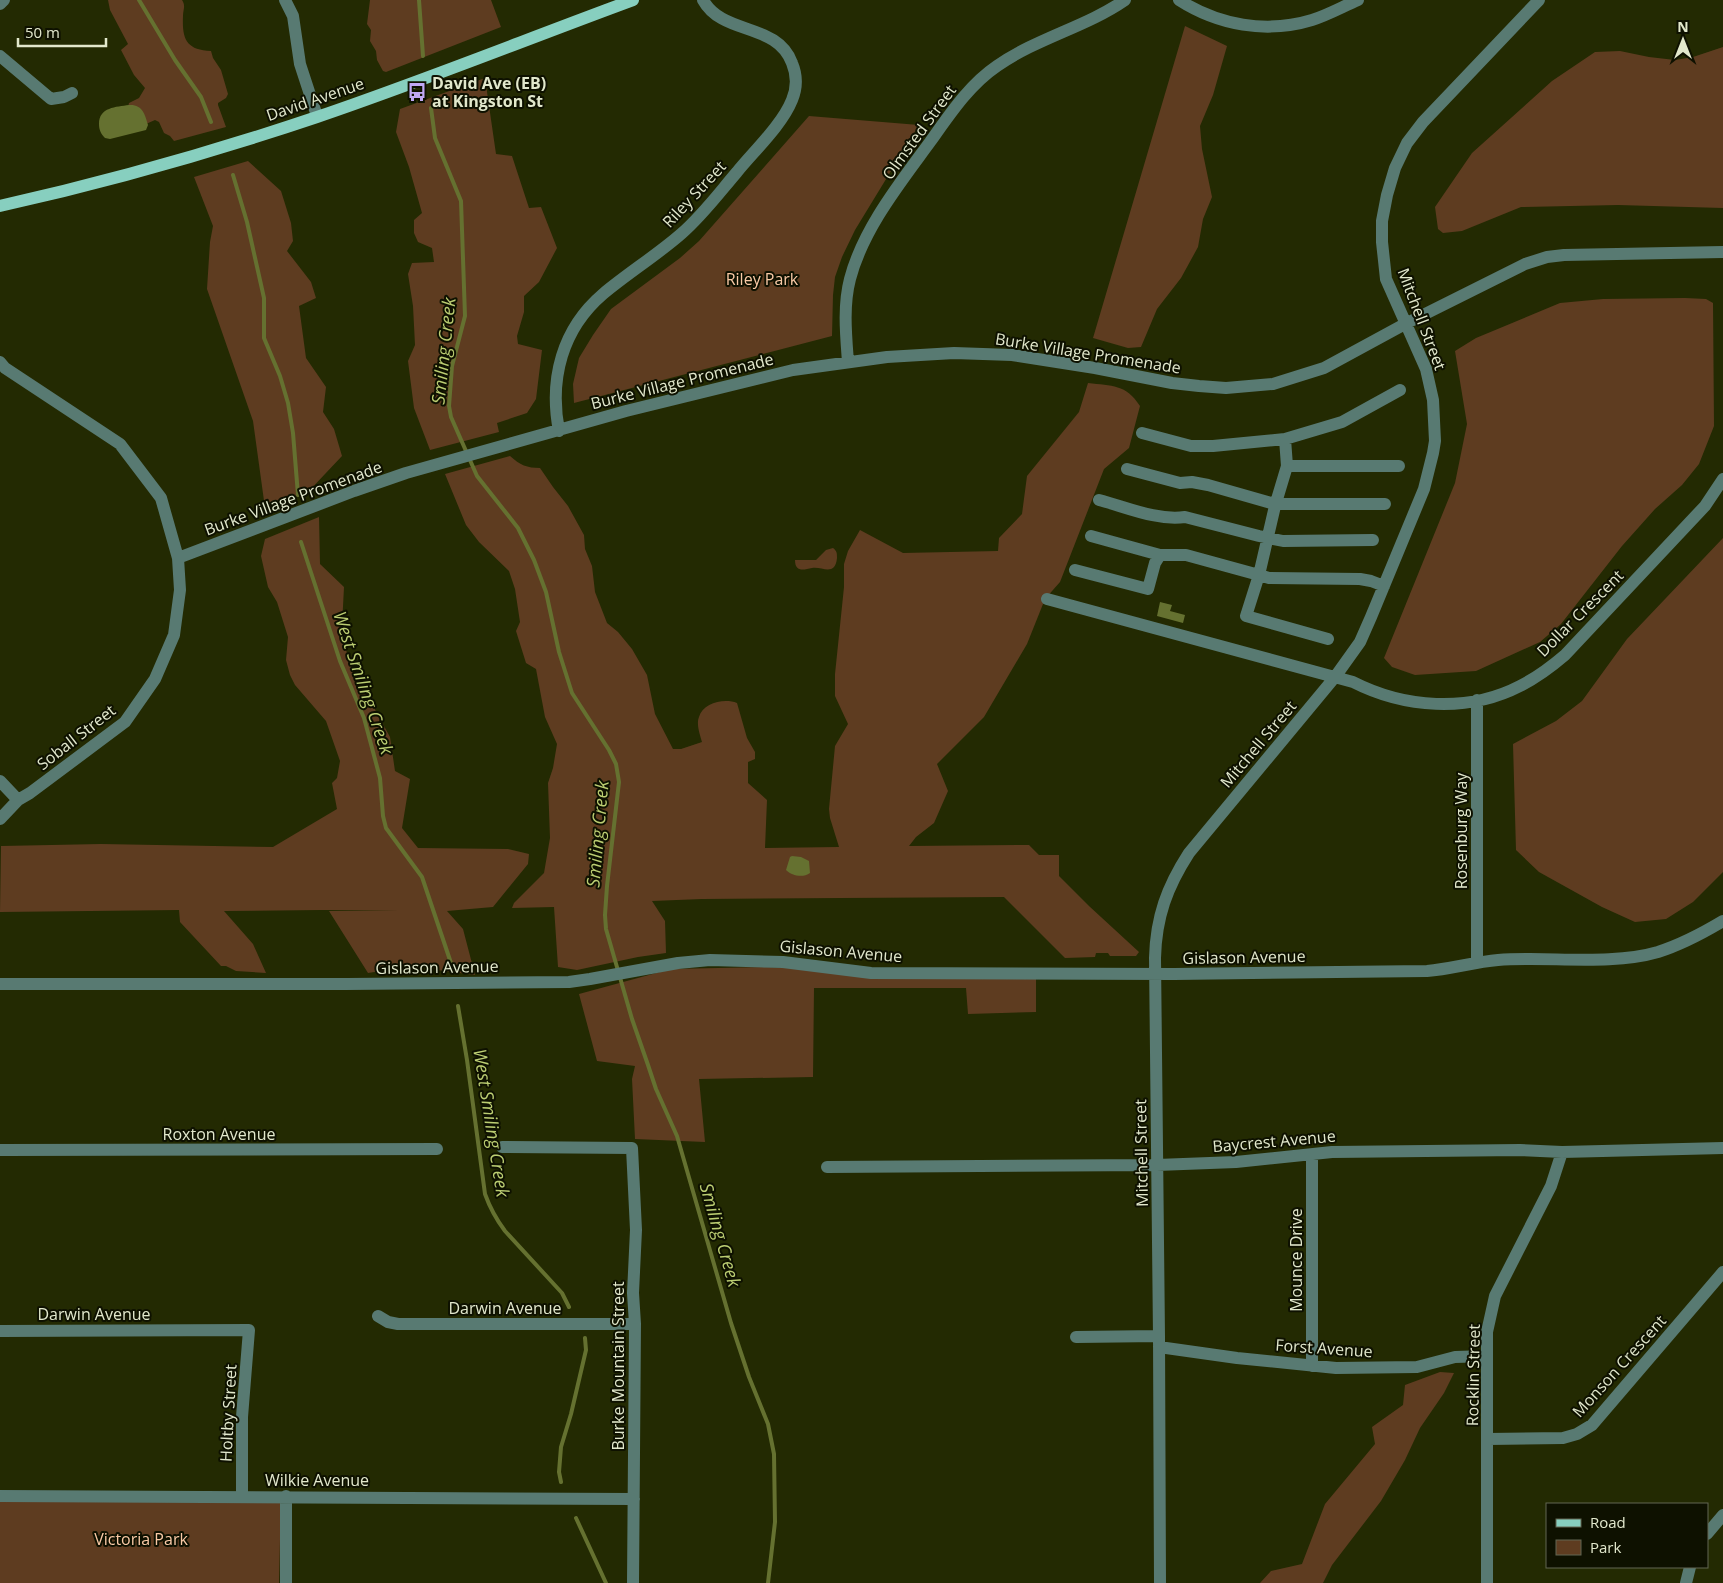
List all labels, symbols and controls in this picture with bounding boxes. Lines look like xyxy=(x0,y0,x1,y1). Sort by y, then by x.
scale bar xyxy=(18,15,105,47)
north arrow xyxy=(1658,15,1708,65)
text: N xyxy=(1677,17,1689,36)
text: 50 m xyxy=(25,22,60,42)
street label: David Avenue xyxy=(263,72,367,126)
place label: David Ave (EB) at Kingston St xyxy=(432,72,546,112)
street label: Olmsted Street xyxy=(877,80,961,184)
bus stop icon: David Ave (EB) at Kingston St xyxy=(406,81,428,103)
street label: Riley Street xyxy=(657,156,731,232)
street label: Mitchell Street xyxy=(1392,265,1452,373)
park label: Riley Park xyxy=(726,268,799,290)
water label: Smiling Creek xyxy=(425,295,461,405)
street label: Burke Village Promenade xyxy=(994,327,1182,379)
street label: Burke Village Promenade xyxy=(588,348,776,414)
street label: Burke Village Promenade xyxy=(201,456,385,540)
street label: Dollar Crescent xyxy=(1532,565,1628,661)
water label: West Smiling Creek xyxy=(328,608,400,759)
street label: Mitchell Street xyxy=(1215,696,1301,792)
street label: Soball Street xyxy=(32,699,120,775)
street label: Rosenburg Way xyxy=(1450,772,1472,889)
water label: Smiling Creek xyxy=(580,778,614,888)
street label: Gislason Avenue xyxy=(779,935,903,967)
street label: Gislason Avenue xyxy=(1182,945,1306,969)
street label: Gislason Avenue xyxy=(375,955,499,979)
water label: West Smiling Creek xyxy=(468,1047,516,1200)
street label: Mitchell Street xyxy=(1129,1099,1153,1207)
street label: Roxton Avenue xyxy=(163,1123,275,1145)
street label: Baycrest Avenue xyxy=(1211,1125,1337,1157)
water label: Smiling Creek xyxy=(695,1180,748,1291)
street label: Mounce Drive xyxy=(1285,1208,1307,1312)
street label: Burke Mountain Street xyxy=(607,1281,629,1451)
street label: Darwin Avenue xyxy=(448,1297,562,1319)
street label: Darwin Avenue xyxy=(37,1303,151,1325)
street label: Monson Crescent xyxy=(1567,1310,1671,1422)
street label: Rocklin Street xyxy=(1461,1323,1485,1426)
street label: Forst Avenue xyxy=(1275,1334,1373,1362)
street label: Holtby Street xyxy=(214,1363,242,1462)
street label: Wilkie Avenue xyxy=(265,1469,369,1491)
legend xyxy=(1546,1503,1708,1568)
text: Road xyxy=(1590,1512,1626,1532)
park label: Victoria Park xyxy=(94,1528,188,1550)
text: Park xyxy=(1590,1537,1621,1557)

